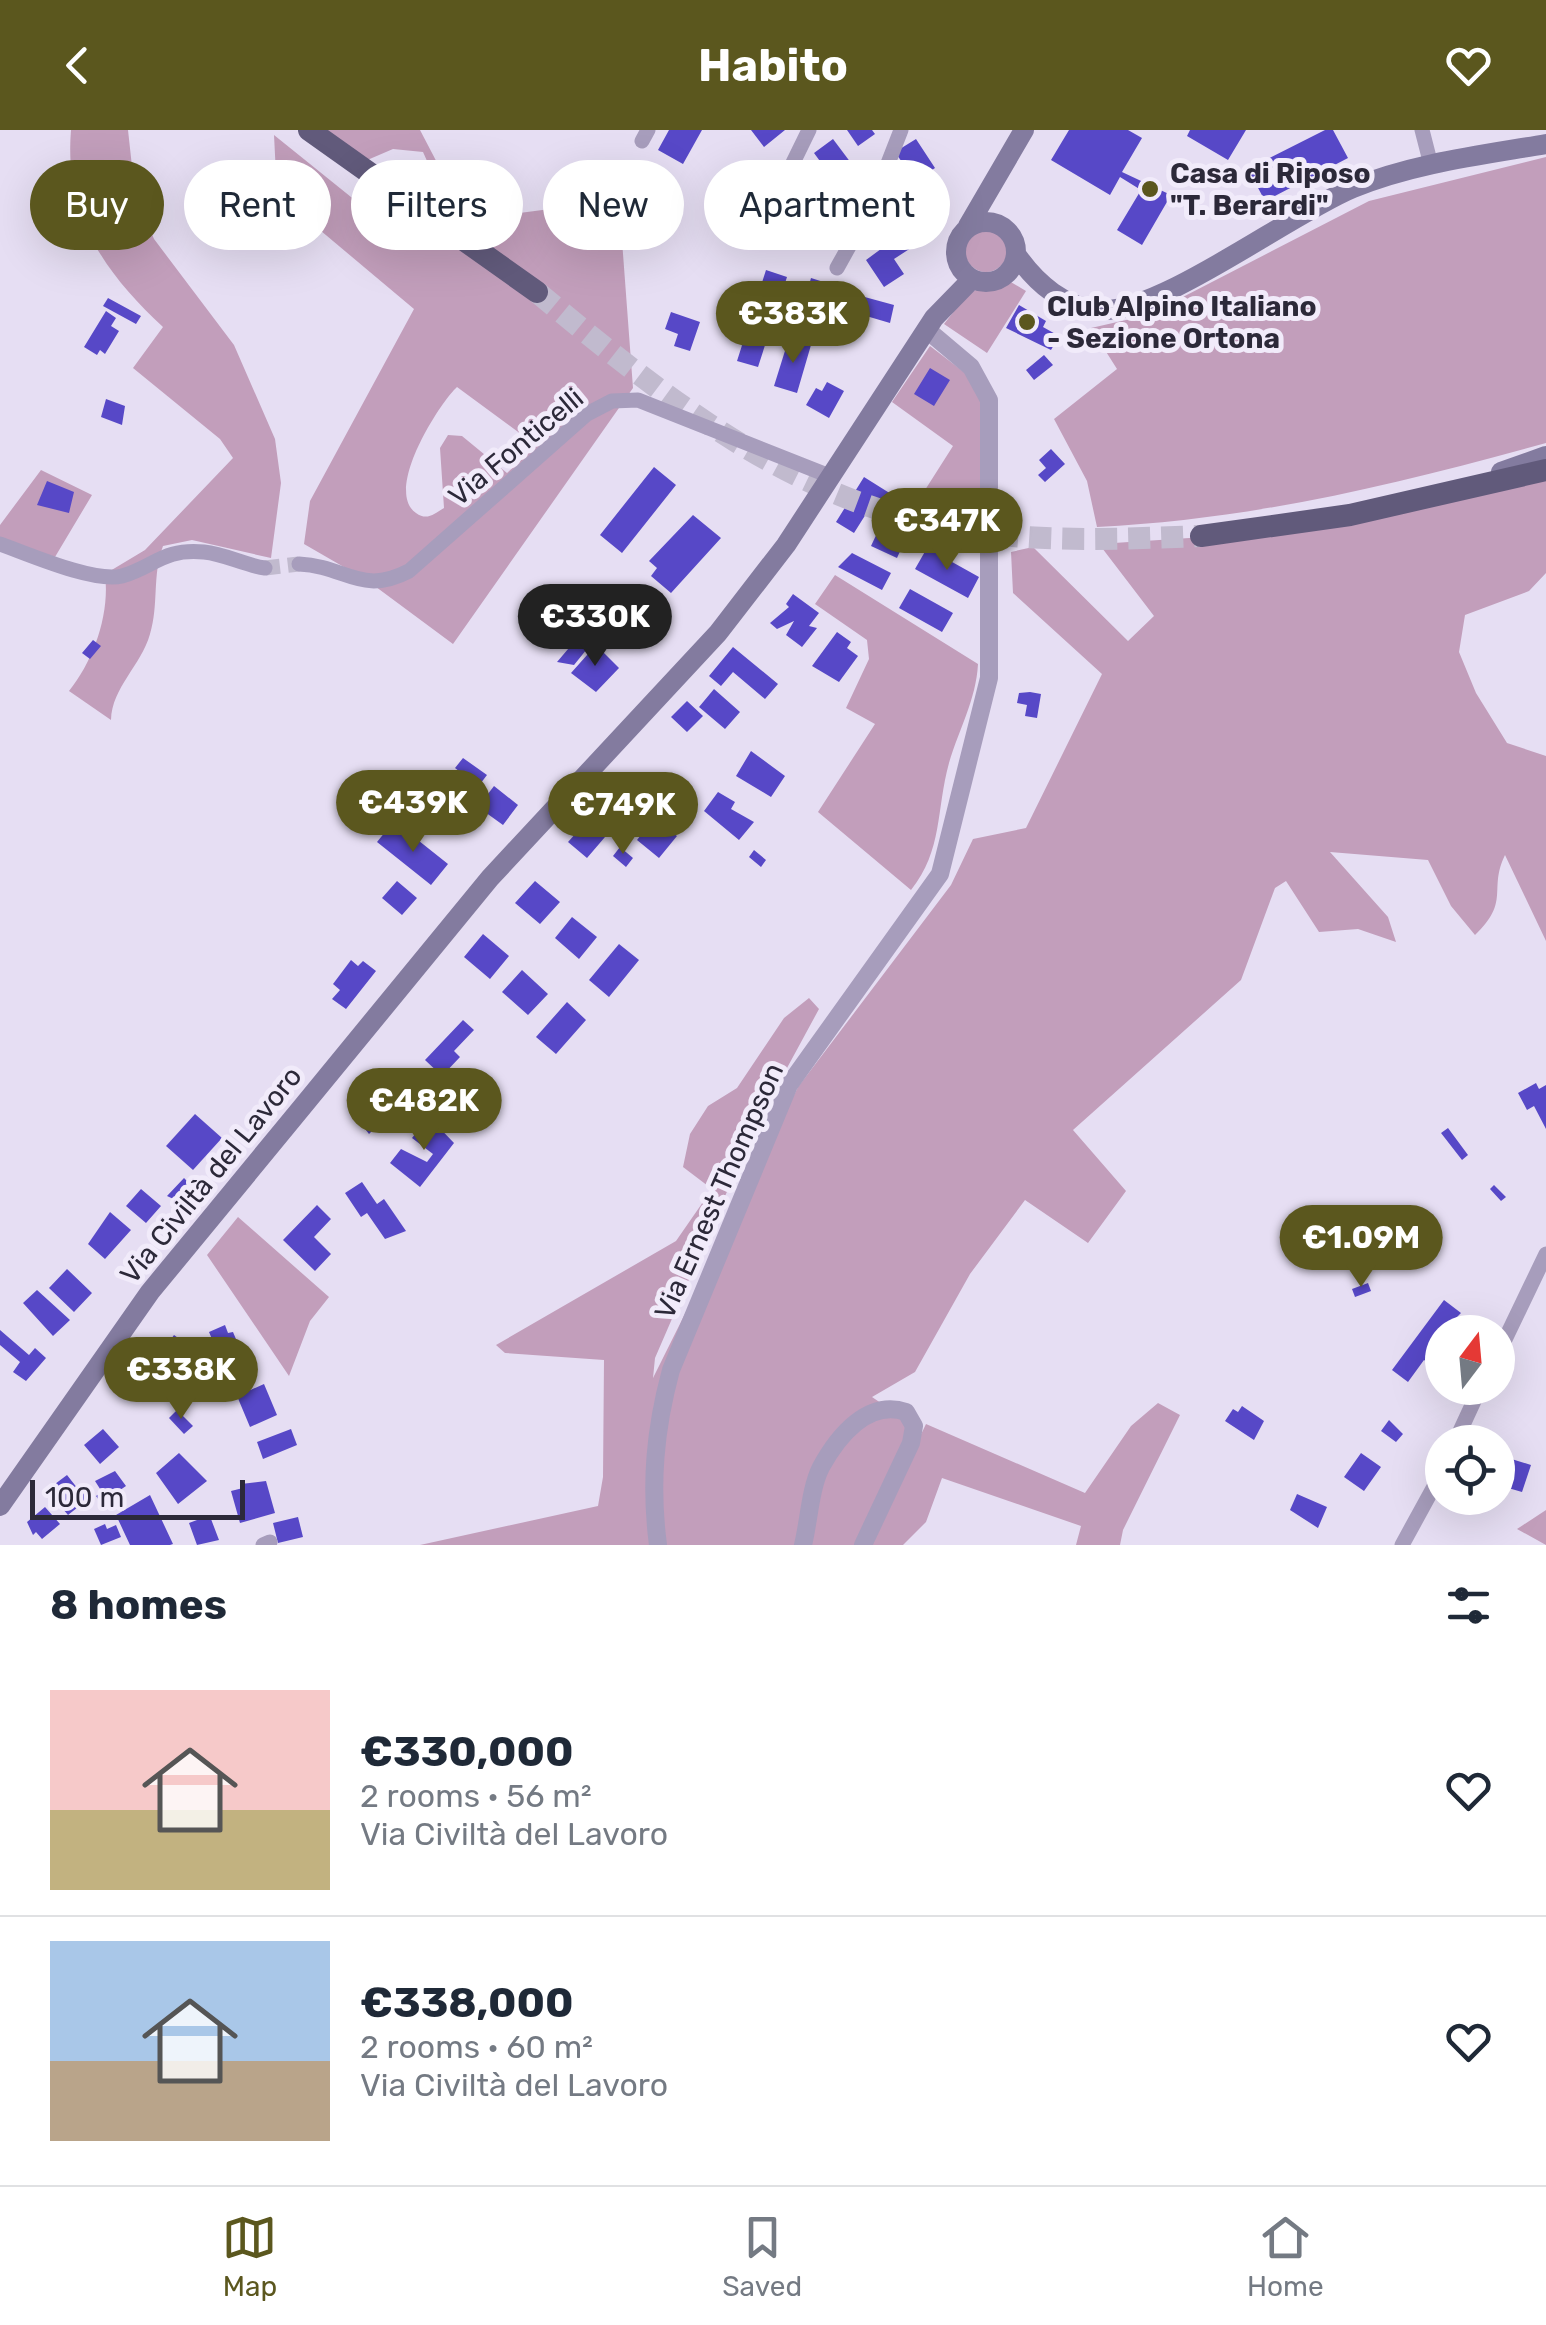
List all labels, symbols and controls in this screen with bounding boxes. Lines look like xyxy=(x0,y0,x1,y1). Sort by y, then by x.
icon: back xyxy=(50,38,105,93)
icon: heart xyxy=(1441,38,1496,93)
text: Habito xyxy=(698,39,848,92)
place label: Casa di Riposo "T. Berardi" xyxy=(1170,157,1371,222)
chip: Buy xyxy=(30,160,164,250)
chip: Rent xyxy=(184,160,331,250)
chip: Filters xyxy=(351,160,523,250)
chip: New xyxy=(543,160,684,250)
chip: Apartment xyxy=(704,160,950,250)
marker: Casa di Riposo "T. Berardi" xyxy=(1139,178,1161,200)
pin: €383K xyxy=(723,281,863,366)
place label: Club Alpino Italiano - Sezione Ortona xyxy=(1047,290,1317,355)
text: €383K xyxy=(738,294,848,332)
marker: Club Alpino Italiano - Sezione Ortona xyxy=(1016,311,1038,333)
street label: Via Fonticelli xyxy=(442,381,590,513)
pin: €347K xyxy=(877,488,1017,573)
text: €347K xyxy=(894,501,1000,539)
pin: €330K xyxy=(525,584,665,669)
text: €330K xyxy=(540,597,650,635)
pin: €439K xyxy=(343,770,483,855)
pin: €749K xyxy=(553,772,693,857)
text: €439K xyxy=(358,783,468,821)
text: €749K xyxy=(570,785,676,823)
street label: Via Ernest Thompson xyxy=(648,1058,790,1324)
street label: Via Civiltà del Lavoro xyxy=(113,1060,309,1290)
pin: €482K xyxy=(354,1068,494,1153)
text: €482K xyxy=(369,1081,479,1119)
pin: €1.09M xyxy=(1280,1205,1442,1290)
text: €1.09M xyxy=(1302,1218,1420,1256)
north arrow xyxy=(1425,1315,1515,1405)
map controls xyxy=(1425,1315,1515,1515)
pin: €338K xyxy=(111,1337,251,1422)
text: €338K xyxy=(126,1350,236,1388)
button: locate xyxy=(1425,1425,1515,1515)
scale bar xyxy=(30,1475,245,1520)
text: 100 m xyxy=(45,1481,124,1514)
icon: filters xyxy=(1441,1578,1496,1633)
text: 8 homes xyxy=(50,1580,227,1630)
text: €330,000 xyxy=(360,1727,574,1777)
icon: home xyxy=(130,1730,250,1850)
icon: heart xyxy=(1441,1763,1496,1818)
text: 2 rooms · 56 m² xyxy=(360,1777,592,1815)
text: Via Civiltà del Lavoro xyxy=(360,1815,668,1853)
text: €338,000 xyxy=(360,1978,574,2028)
icon: home xyxy=(130,1981,250,2101)
icon: heart xyxy=(1441,2014,1496,2069)
text: 2 rooms · 60 m² xyxy=(360,2028,593,2066)
text: Via Civiltà del Lavoro xyxy=(360,2066,668,2104)
tab: Map xyxy=(222,2210,277,2303)
tab: Saved xyxy=(722,2210,802,2303)
tab: Home xyxy=(1247,2210,1324,2303)

